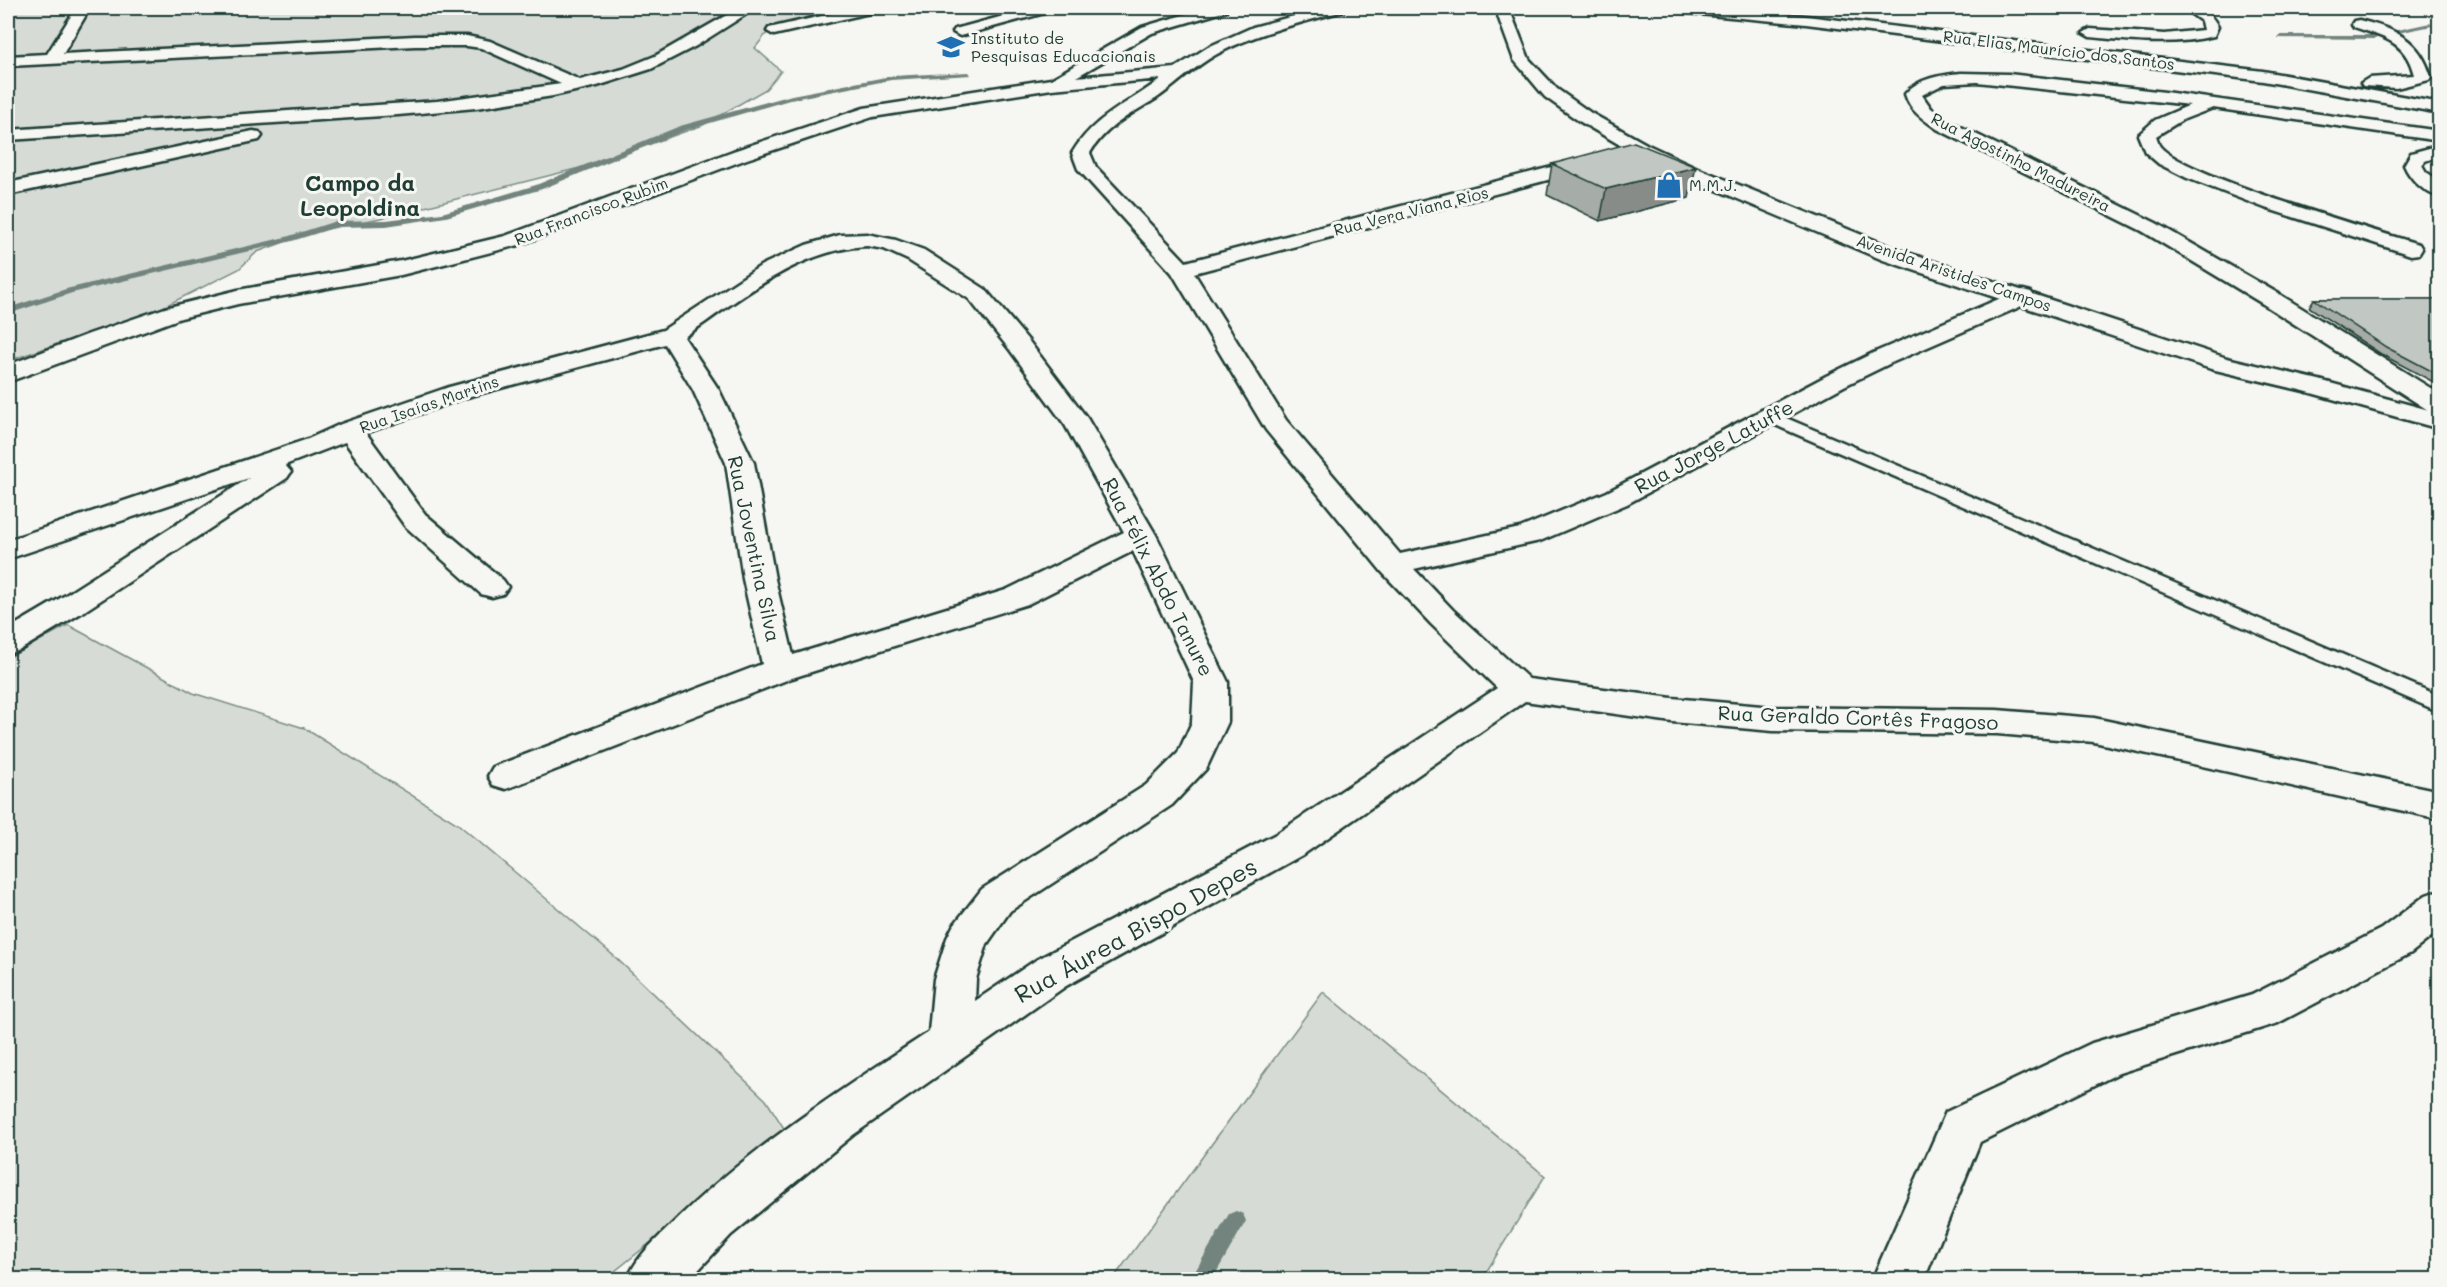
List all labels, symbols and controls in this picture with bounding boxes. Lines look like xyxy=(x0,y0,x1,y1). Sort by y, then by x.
street label: Rua Elias Maurício dos Santos xyxy=(1942,25,2176,74)
place label: Instituto de Pesquisas Educacionais xyxy=(971,27,1156,66)
school or university icon: Instituto de Pesquisas Educacionais xyxy=(936,32,966,62)
street label: Rua Agostinho Madureira xyxy=(1928,107,2114,216)
district label: Campo da Leopoldina xyxy=(300,168,420,222)
shop icon: M.M.J. xyxy=(1654,170,1684,200)
street label: Rua Francisco Rubim xyxy=(511,172,671,250)
place label: M.M.J. xyxy=(1689,174,1738,195)
street label: Rua Vera Viana Rios xyxy=(1331,181,1491,240)
street label: Avenida Aristides Campos xyxy=(1854,229,2054,316)
street label: Rua Isaías Martins xyxy=(356,370,501,437)
street label: Rua Jorge Latuffe xyxy=(1629,393,1798,499)
street label: Rua Joventina Silva xyxy=(723,453,787,644)
street label: Rua Félix Abdo Tanure xyxy=(1097,473,1220,680)
street label: Rua Geraldo Cortês Fragoso xyxy=(1717,699,1999,735)
street label: Rua Áurea Bispo Depes xyxy=(1008,850,1262,1009)

